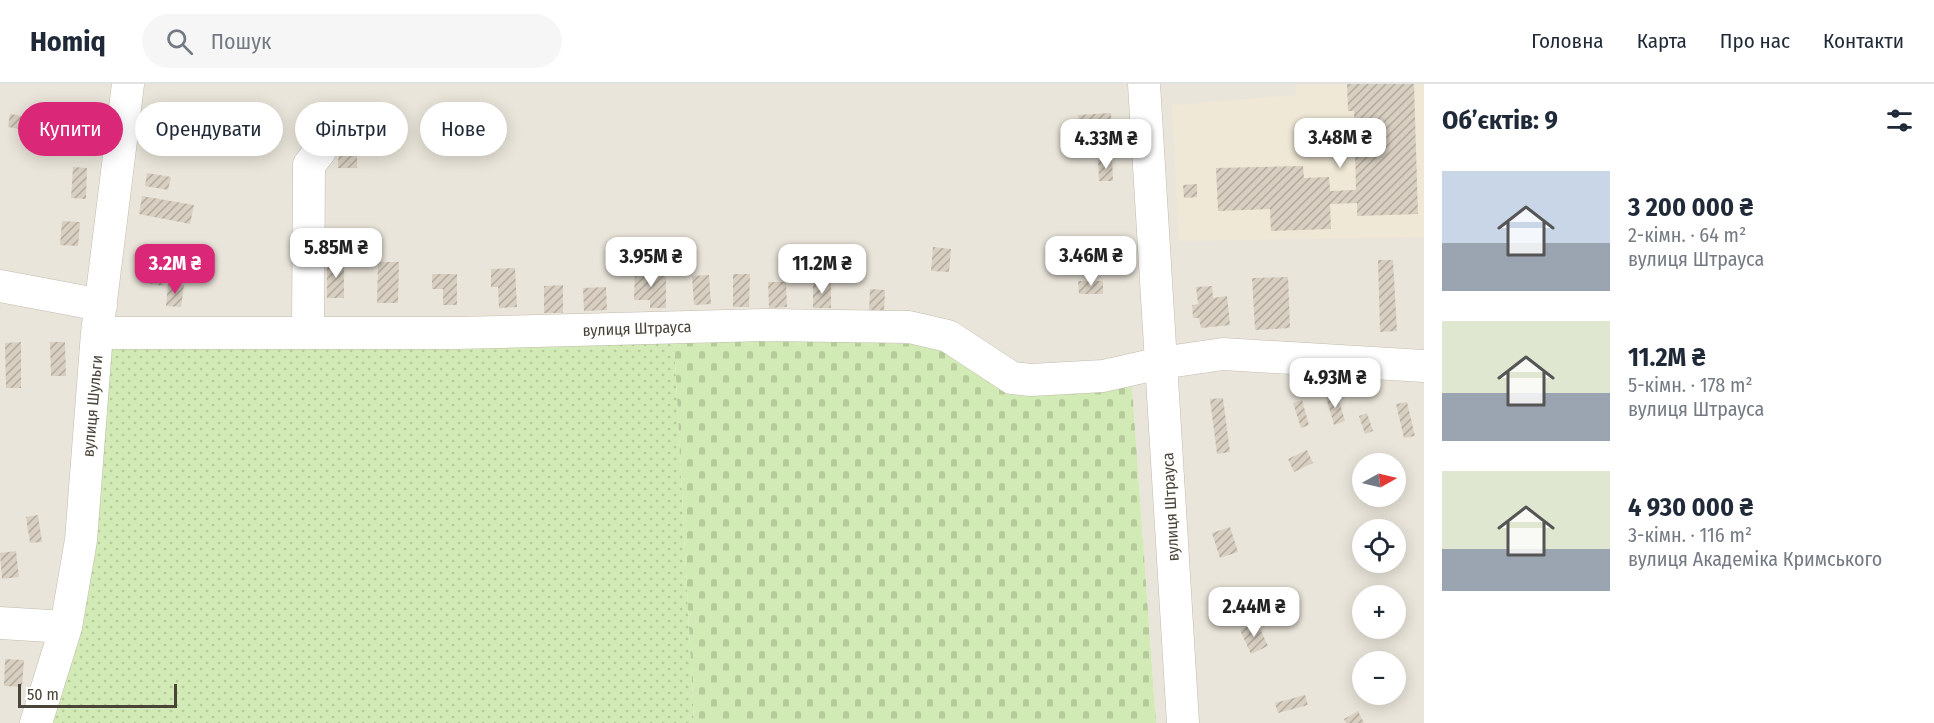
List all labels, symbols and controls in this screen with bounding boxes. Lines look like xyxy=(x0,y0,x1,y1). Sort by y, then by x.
search box xyxy=(142,14,562,68)
text: Homiq xyxy=(30,25,106,58)
icon: search xyxy=(163,25,196,58)
text: Пошук xyxy=(211,28,271,55)
text: Головна xyxy=(1531,28,1604,54)
text: Карта xyxy=(1637,28,1687,54)
text: Про нас xyxy=(1720,28,1790,54)
text: Контакти xyxy=(1823,28,1904,54)
chip: Купити xyxy=(18,102,123,156)
chip: Орендувати xyxy=(135,102,283,156)
chip: Фільтри xyxy=(295,102,408,156)
chip: Нове xyxy=(420,102,507,156)
icon: filters xyxy=(1883,104,1916,137)
text: Об’єктів: 9 xyxy=(1442,105,1558,136)
pin: 3.48M ₴ xyxy=(1285,118,1395,169)
pin: 4.33M ₴ xyxy=(1051,119,1161,170)
text: 3.48M ₴ xyxy=(1308,125,1372,149)
text: 4.33M ₴ xyxy=(1074,126,1138,150)
text: 3 200 000 ₴ xyxy=(1628,192,1753,223)
icon: home xyxy=(1490,195,1562,267)
text: 2-кімн. · 64 m² xyxy=(1628,223,1746,247)
pin: 5.85M ₴ xyxy=(281,228,391,279)
text: 5.85M ₴ xyxy=(304,235,368,259)
pin: 3.46M ₴ xyxy=(1036,236,1146,287)
pin: 3.95M ₴ xyxy=(596,237,706,288)
text: 3.46M ₴ xyxy=(1059,243,1123,267)
pin: 3.2M ₴ xyxy=(126,244,224,295)
text: 3.95M ₴ xyxy=(620,244,682,268)
pin: 11.2M ₴ xyxy=(767,244,877,295)
text: вулиця Штрауса xyxy=(1628,247,1764,271)
text: 3.2M ₴ xyxy=(149,251,201,275)
text: 11.2M ₴ xyxy=(792,251,852,275)
street label: вулиця Штрауса xyxy=(582,317,692,340)
text: 11.2M ₴ xyxy=(1628,342,1705,373)
icon: home xyxy=(1490,345,1562,417)
street label: вулиця Шульги xyxy=(79,354,106,458)
pin: 4.93M ₴ xyxy=(1280,358,1390,409)
text: 4.93M ₴ xyxy=(1304,365,1366,389)
text: 5-кімн. · 178 m² xyxy=(1628,373,1752,397)
text: вулиця Штрауса xyxy=(1628,397,1764,421)
street label: вулиця Штрауса xyxy=(1158,452,1183,562)
north arrow xyxy=(1352,453,1406,507)
map controls xyxy=(1352,453,1406,705)
text: 4 930 000 ₴ xyxy=(1628,492,1753,523)
icon: home xyxy=(1490,495,1562,567)
button: locate xyxy=(1352,519,1406,573)
text: 3-кімн. · 116 m² xyxy=(1628,523,1752,547)
text: вулиця Академіка Кримського xyxy=(1628,547,1882,571)
button: + xyxy=(1352,585,1406,639)
pin: 2.44M ₴ xyxy=(1199,587,1309,638)
text: 2.44M ₴ xyxy=(1222,594,1286,618)
button: − xyxy=(1352,651,1406,705)
scale bar xyxy=(18,681,177,708)
text: 50 m xyxy=(27,685,59,704)

